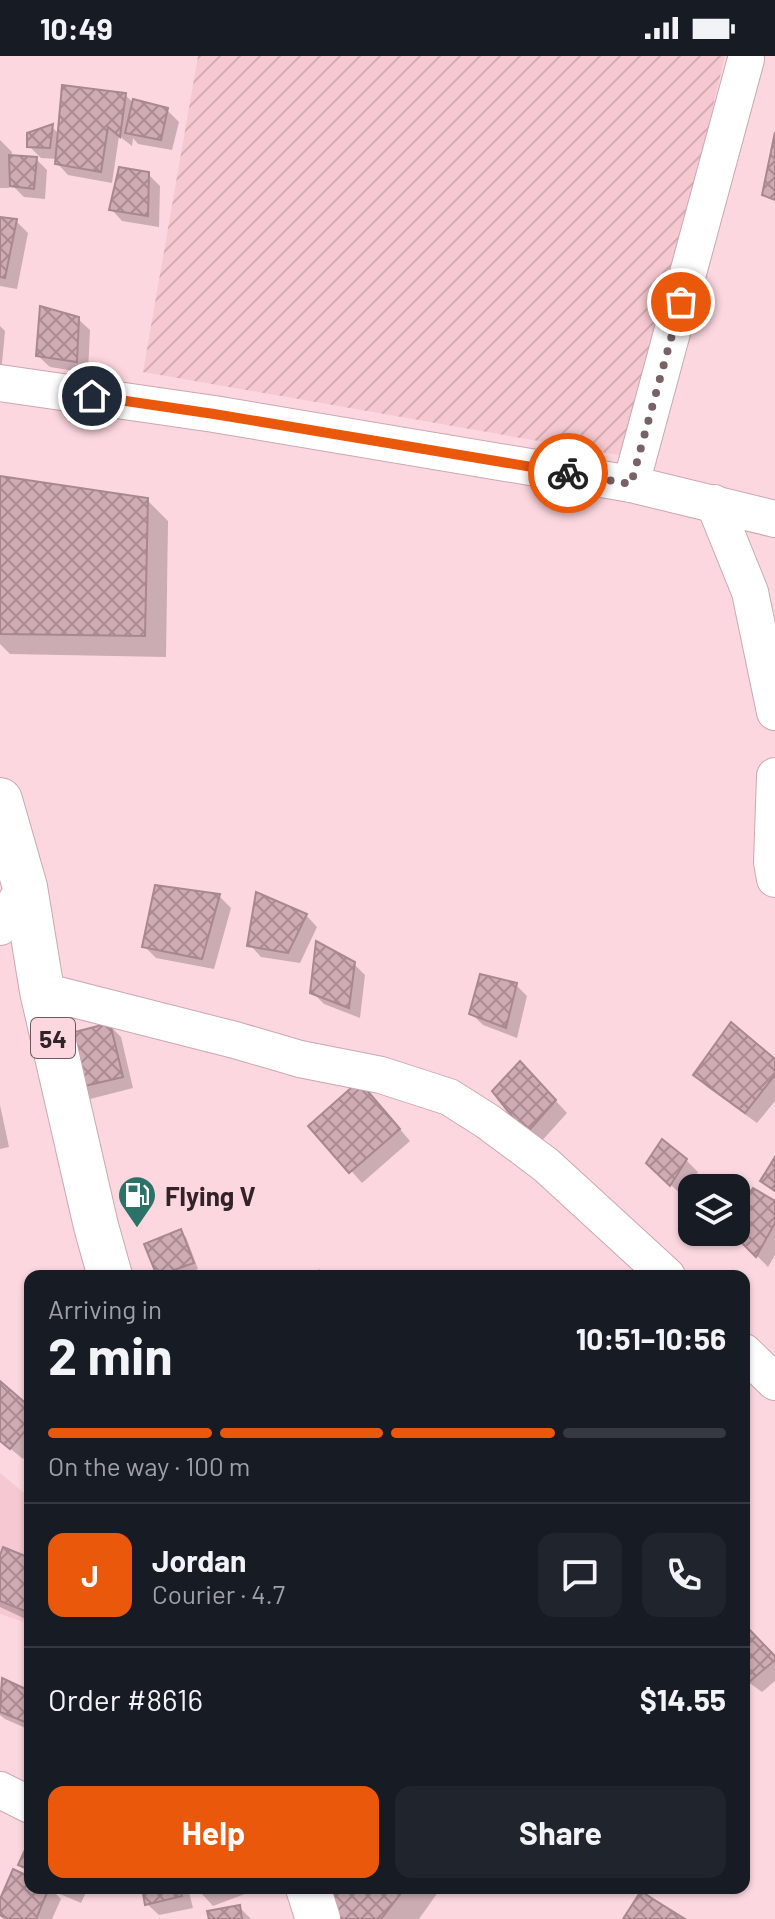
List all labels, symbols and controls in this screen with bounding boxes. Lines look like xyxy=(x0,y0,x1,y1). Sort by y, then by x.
text: 10:49 xyxy=(40,10,113,46)
pin xyxy=(647,268,715,336)
icon: bag xyxy=(659,280,703,324)
pin xyxy=(58,362,126,430)
icon: home xyxy=(70,374,114,418)
courier xyxy=(528,433,608,513)
icon: bike xyxy=(546,451,590,495)
road number: 54 xyxy=(31,1018,75,1058)
fuel station icon: Flying V xyxy=(116,1174,158,1229)
map controls xyxy=(678,1174,750,1246)
button: layers xyxy=(678,1174,750,1246)
place label: Flying V xyxy=(165,1180,256,1211)
text: Arriving in xyxy=(48,1293,162,1324)
text: 10:51–10:56 xyxy=(576,1320,726,1356)
text: 2 min xyxy=(48,1323,173,1385)
text: On the way · 100 m xyxy=(48,1450,250,1481)
button: chat xyxy=(538,1533,622,1617)
button: phone xyxy=(642,1533,726,1617)
text: Jordan xyxy=(152,1542,247,1578)
text: J xyxy=(81,1557,99,1593)
text: Courier · 4.7 xyxy=(152,1578,285,1609)
text: Order #8616 xyxy=(48,1681,203,1717)
text: $14.55 xyxy=(640,1681,726,1717)
button: Help xyxy=(48,1786,379,1878)
button: Share xyxy=(395,1786,726,1878)

